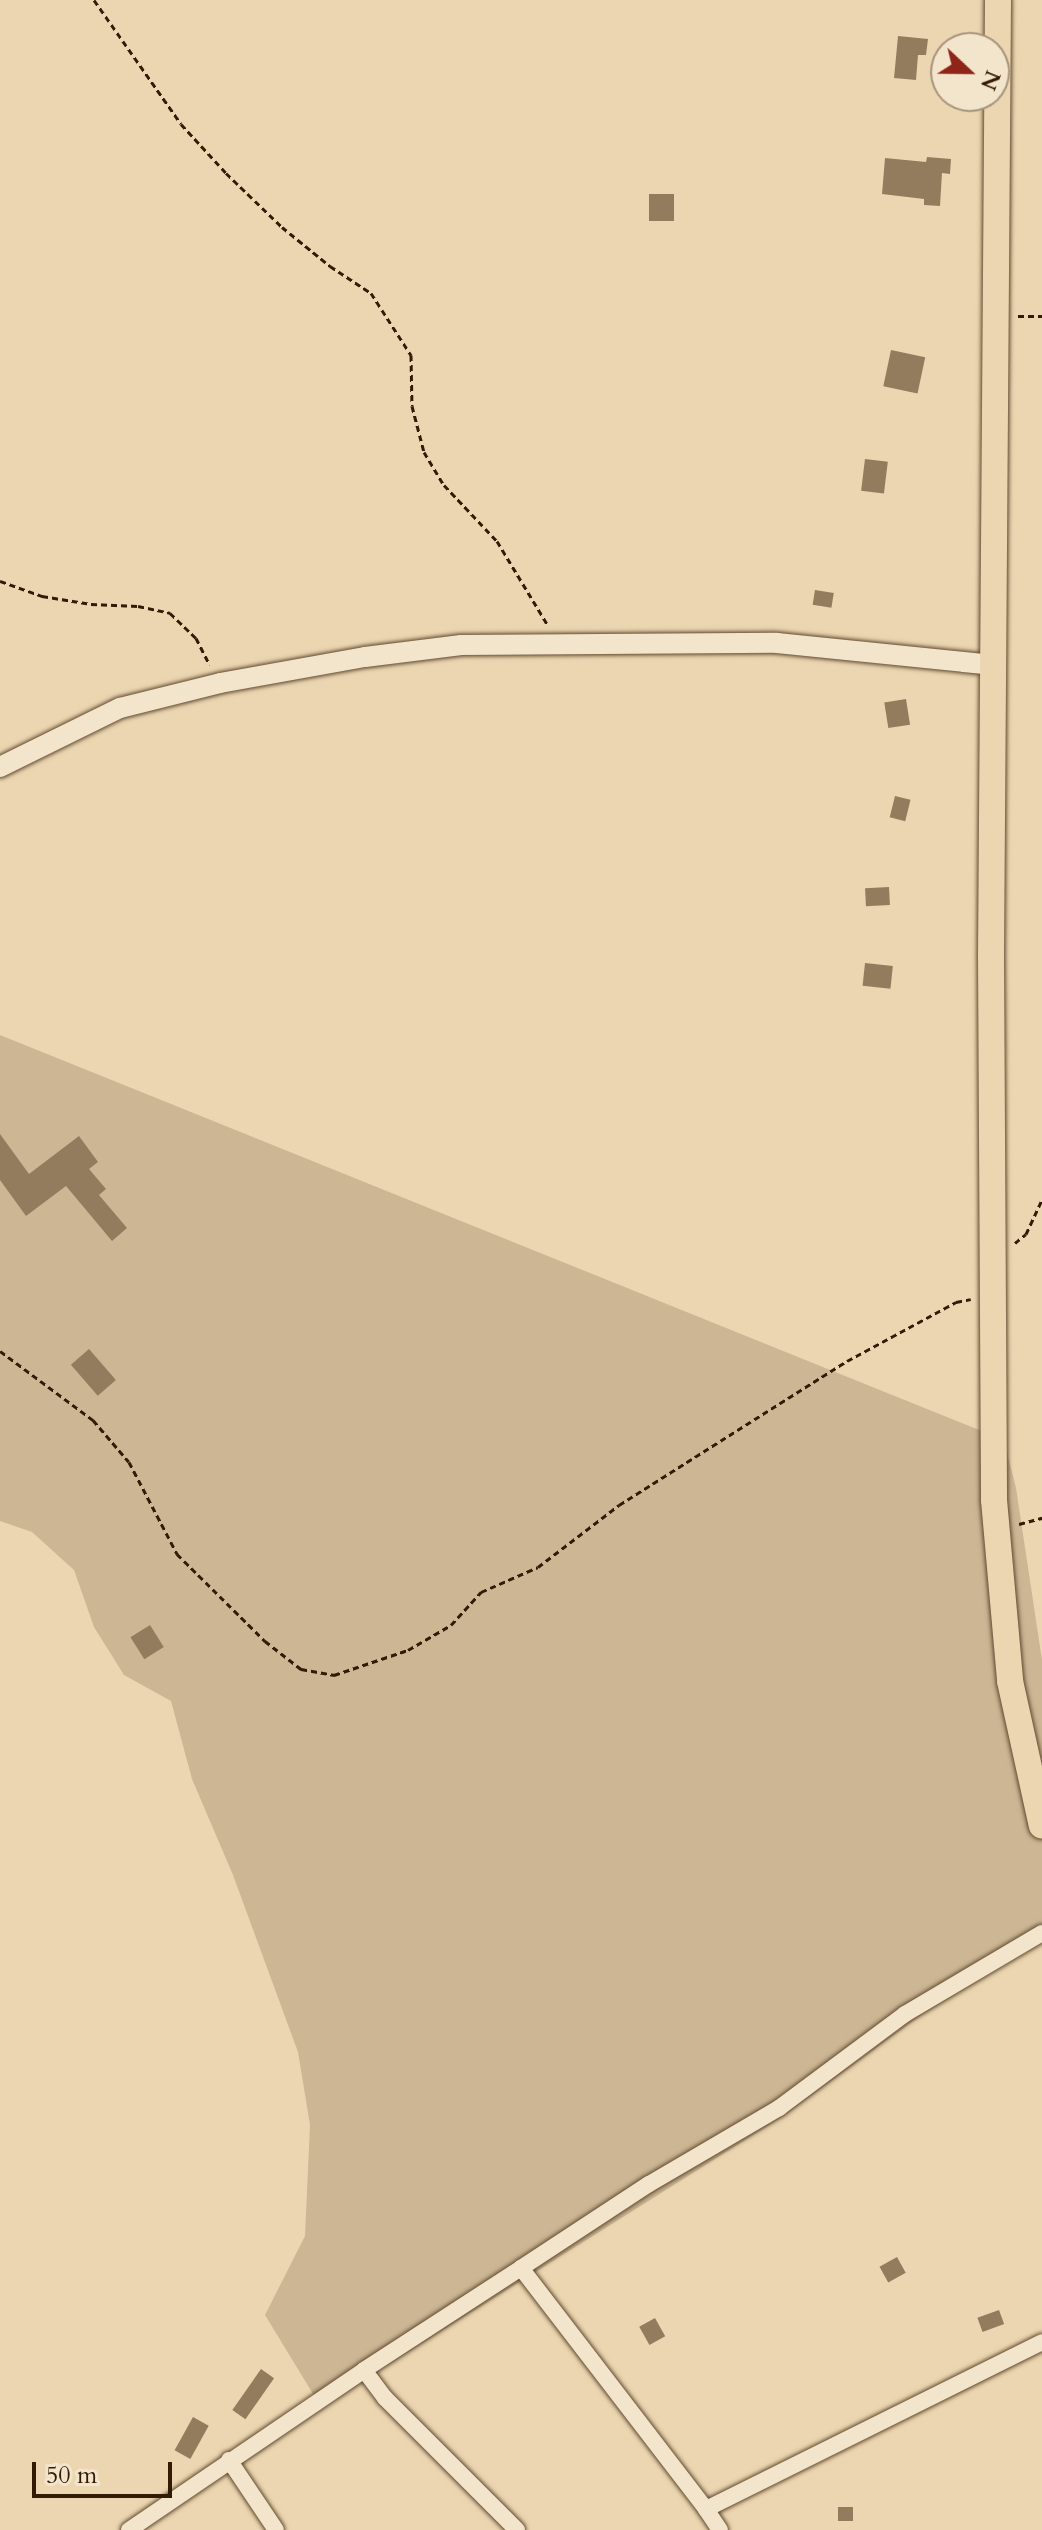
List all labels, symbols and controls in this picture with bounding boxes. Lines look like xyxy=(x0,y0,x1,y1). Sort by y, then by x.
north arrow xyxy=(930,32,1010,112)
text: N xyxy=(973,66,1008,95)
scale bar xyxy=(36,2446,176,2496)
text: 50 m xyxy=(46,2459,97,2492)

